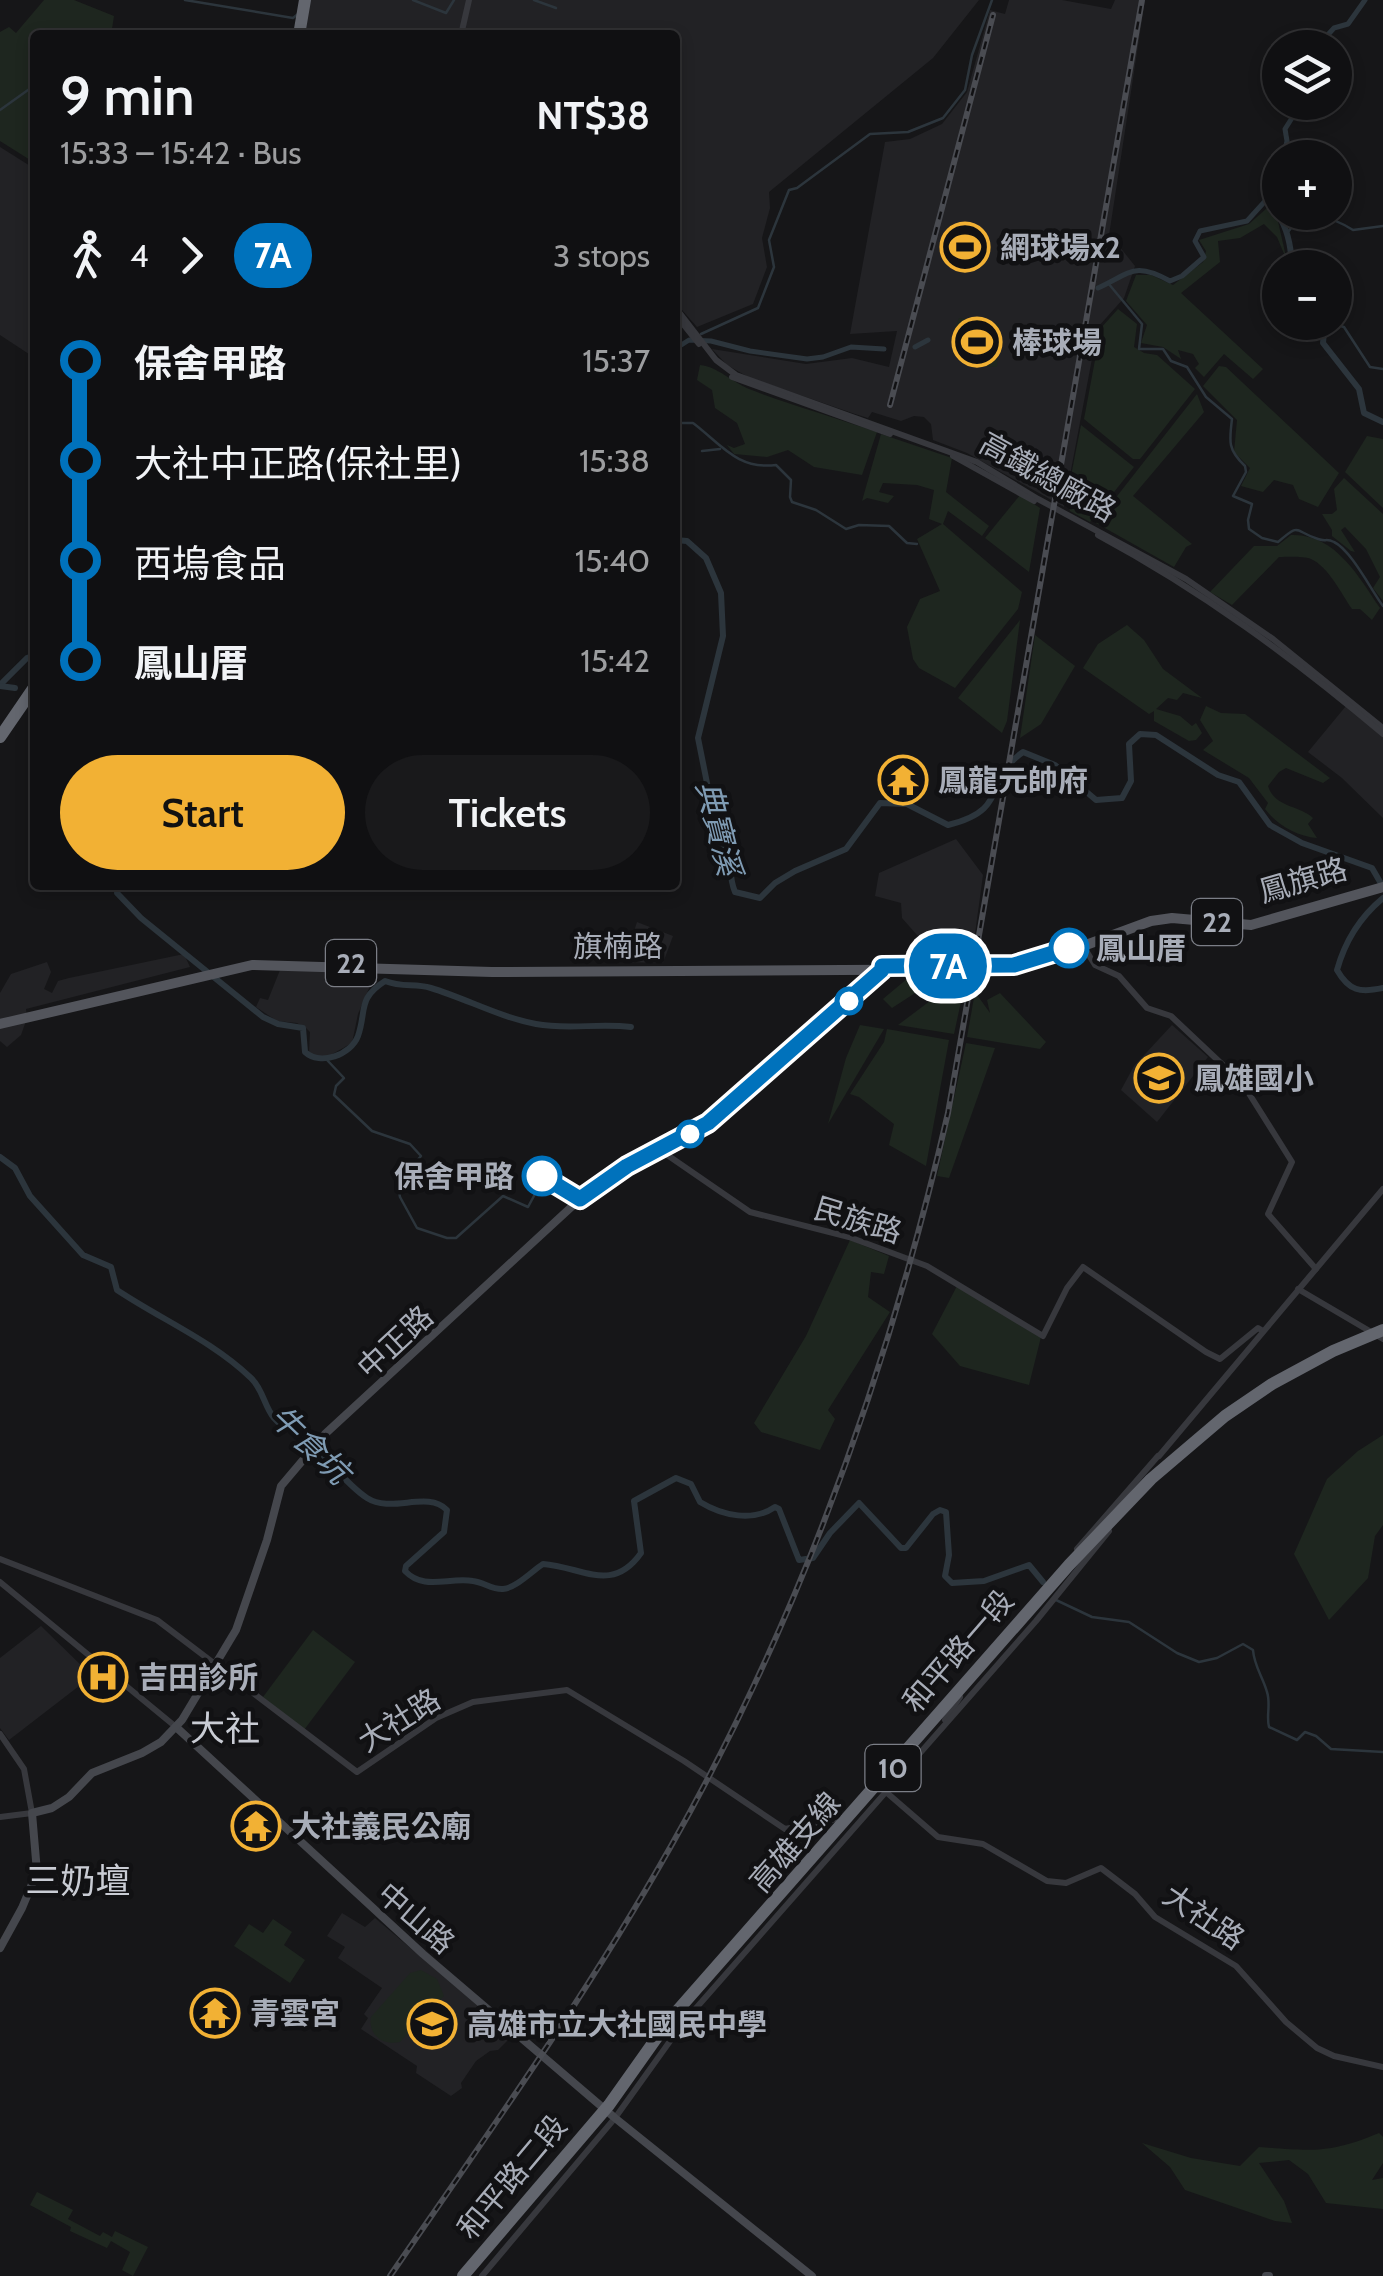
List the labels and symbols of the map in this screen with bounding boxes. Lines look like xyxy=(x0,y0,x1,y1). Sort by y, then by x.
sports icon: 網球場x2 xyxy=(939,221,991,273)
place label: 網球場x2 xyxy=(1000,229,1121,266)
sports icon: 棒球場 xyxy=(951,316,1003,368)
place label: 棒球場 xyxy=(1012,324,1102,361)
street label: 高鐵總廠路 xyxy=(973,424,1123,530)
temple icon: 鳳龍元帥府 xyxy=(877,754,929,806)
place label: 鳳龍元帥府 xyxy=(938,762,1088,799)
water label: 典寶溪 xyxy=(688,777,750,883)
street label: 鳳旗路 xyxy=(1255,850,1351,910)
road number: 22 xyxy=(1192,899,1242,945)
street label: 旗楠路 xyxy=(573,928,663,965)
marker: 鳳山厝 xyxy=(1050,929,1088,967)
place label: 鳳山厝 xyxy=(1096,930,1186,967)
line badge: 7A xyxy=(903,934,993,998)
road number: 22 xyxy=(326,940,376,986)
unlabelled marker xyxy=(836,988,862,1014)
school or university icon: 鳳雄國小 xyxy=(1133,1052,1185,1104)
place label: 鳳雄國小 xyxy=(1194,1060,1314,1097)
unlabelled marker xyxy=(677,1121,703,1147)
marker: 保舍甲路 xyxy=(523,1157,561,1195)
place label: 保舍甲路 xyxy=(394,1158,514,1195)
street label: 民族路 xyxy=(810,1189,906,1251)
street label: 中正路 xyxy=(349,1298,441,1386)
water label: 牛食坑 xyxy=(262,1397,361,1494)
street label: 和平路一段 xyxy=(895,1582,1021,1720)
hospital icon: 吉田診所 xyxy=(77,1651,129,1703)
place label: 吉田診所 xyxy=(138,1659,258,1696)
street label: 大社路 xyxy=(351,1680,447,1760)
district label: 大社 xyxy=(190,1707,260,1750)
road number: 10 xyxy=(866,1745,920,1791)
street label: 高雄支線 xyxy=(742,1785,848,1899)
temple icon: 大社義民公廟 xyxy=(230,1800,282,1852)
place label: 大社義民公廟 xyxy=(291,1808,471,1845)
district label: 三奶壇 xyxy=(25,1859,131,1902)
street label: 中山路 xyxy=(370,1875,462,1961)
street label: 大社路 xyxy=(1156,1876,1252,1958)
temple icon: 青雲宮 xyxy=(189,1987,241,2039)
place label: 青雲宮 xyxy=(250,1995,340,2032)
school or university icon: 高雄市立大社國民中學 xyxy=(406,1998,458,2050)
place label: 高雄市立大社國民中學 xyxy=(467,2006,767,2043)
street label: 和平路二段 xyxy=(450,2108,574,2246)

